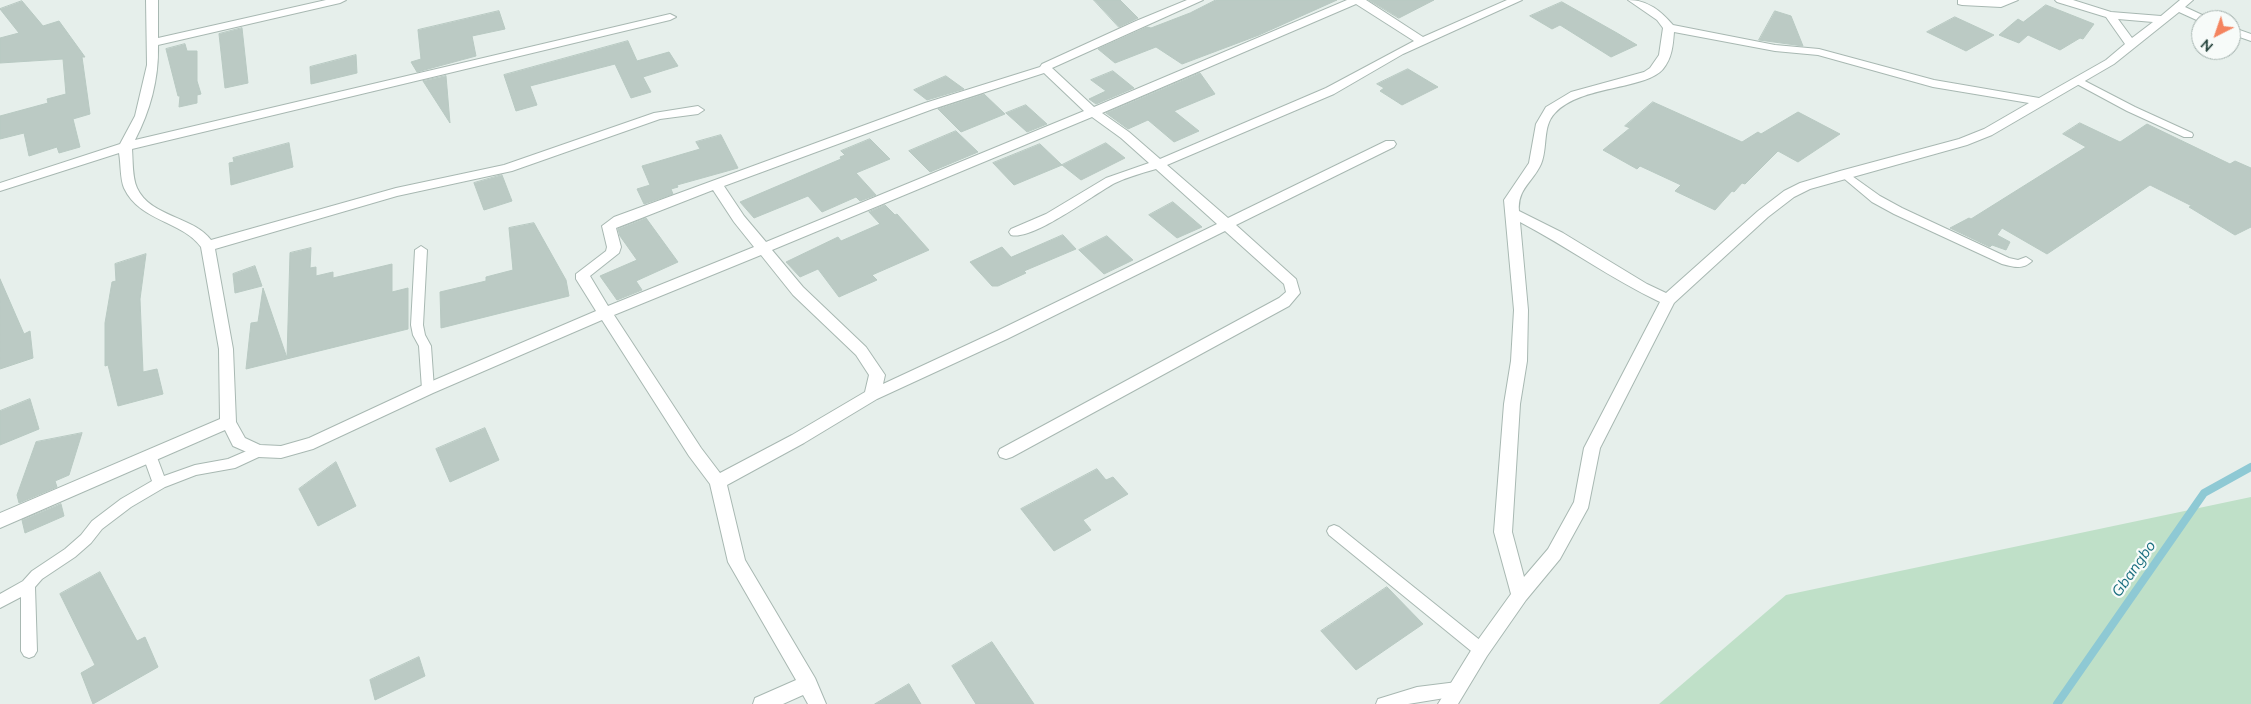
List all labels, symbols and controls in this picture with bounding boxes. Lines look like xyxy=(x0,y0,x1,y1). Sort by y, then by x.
north arrow xyxy=(2191,10,2241,60)
text: N xyxy=(2197,35,2217,56)
water label: Gbangbo xyxy=(2108,537,2160,601)

